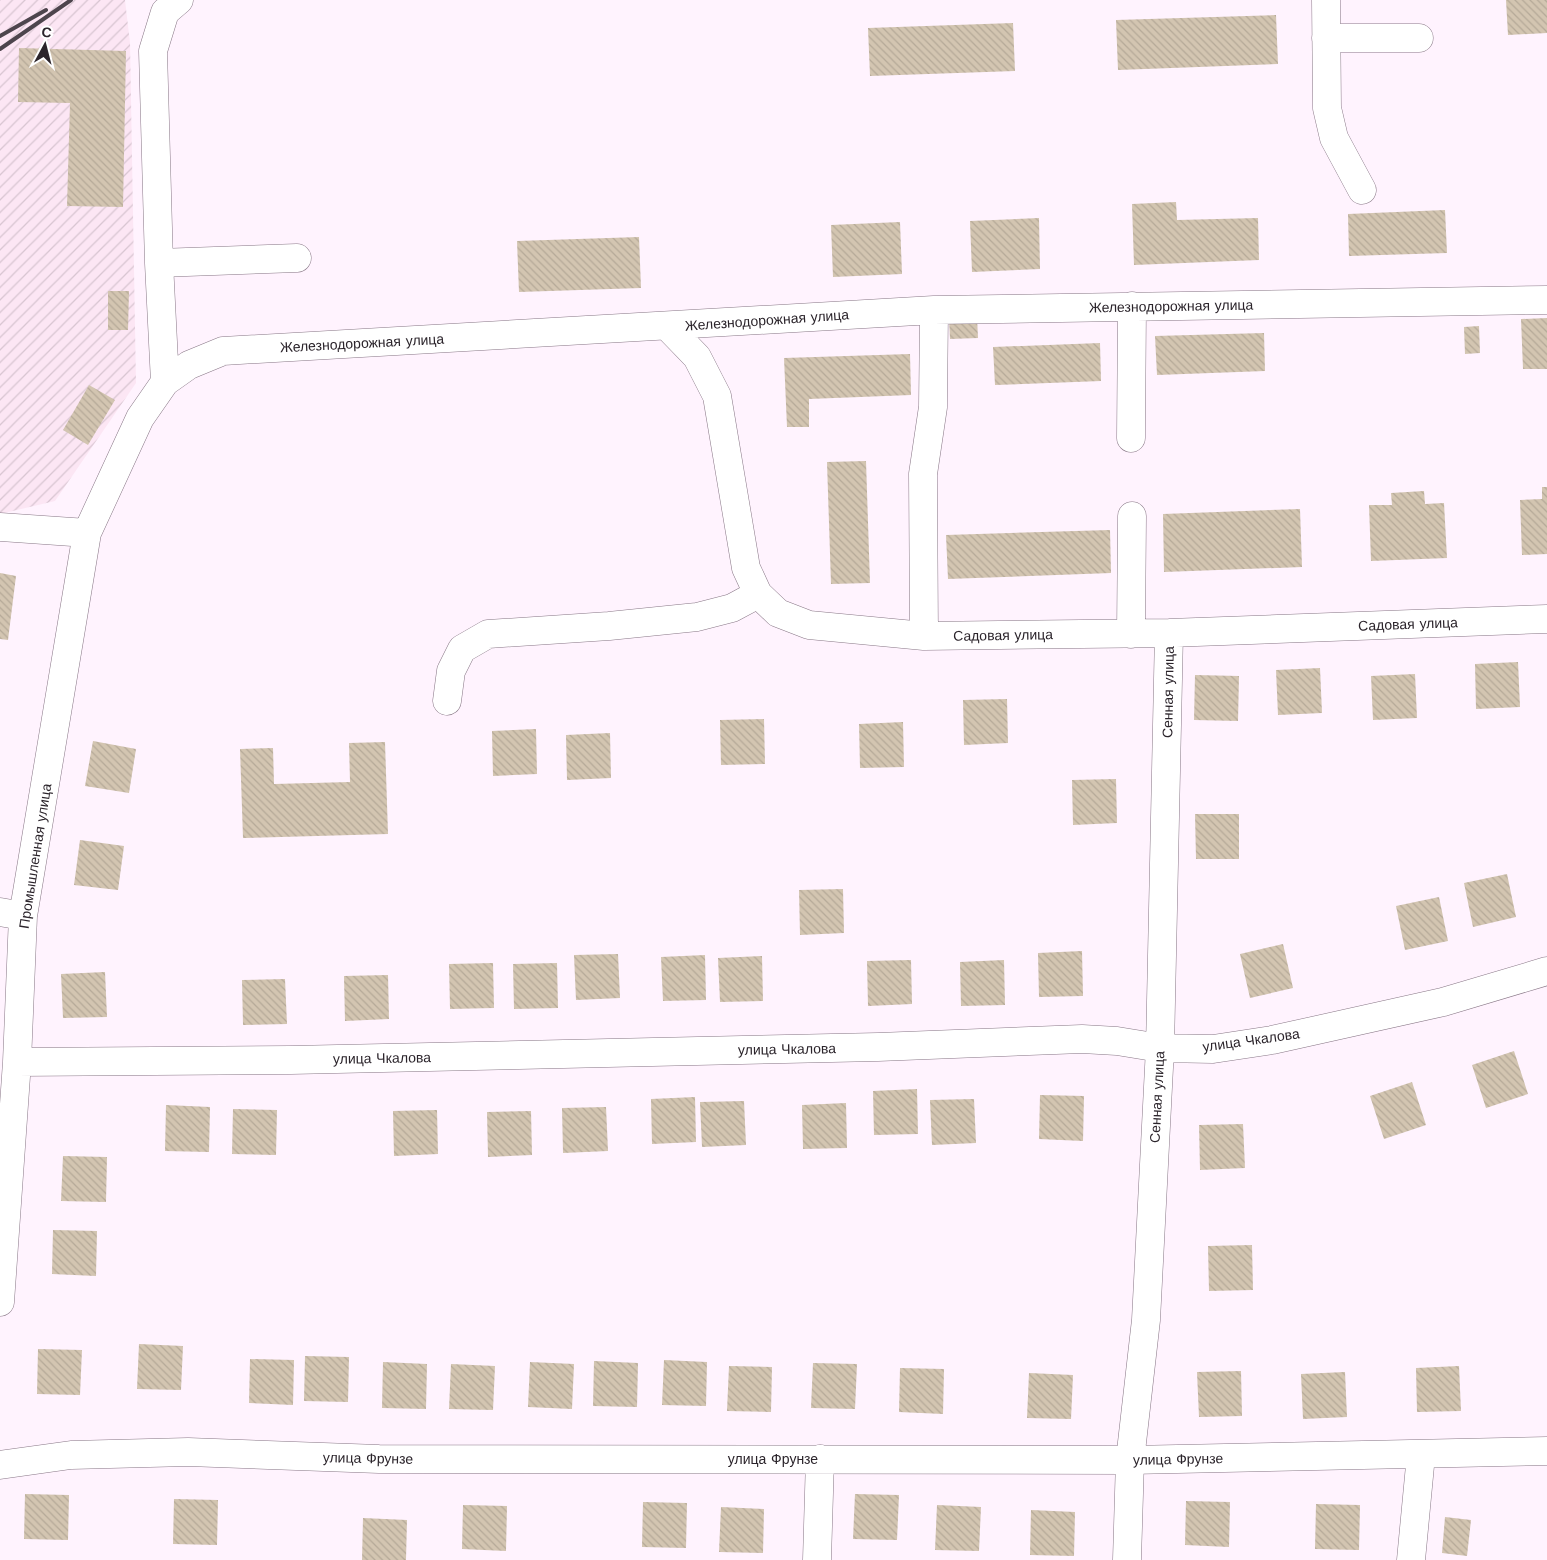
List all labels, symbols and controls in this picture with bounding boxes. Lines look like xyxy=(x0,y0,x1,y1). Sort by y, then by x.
north arrow xyxy=(20,20,70,70)
text: С xyxy=(41,24,53,41)
street label: Железнодорожная улица xyxy=(1089,297,1254,315)
street label: Железнодорожная улица xyxy=(684,306,850,334)
street label: Железнодорожная улица xyxy=(279,331,445,355)
street label: Садовая улица xyxy=(1358,614,1458,634)
street label: Садовая улица xyxy=(953,626,1053,644)
street label: Сенная улица xyxy=(1159,646,1177,738)
street label: Промышленная улица xyxy=(16,782,54,930)
street label: улица Чкалова xyxy=(1201,1025,1301,1055)
street label: улица Чкалова xyxy=(738,1040,836,1058)
street label: улица Чкалова xyxy=(333,1049,431,1067)
street label: Сенная улица xyxy=(1147,1050,1167,1143)
street label: улица Фрунзе xyxy=(323,1449,414,1467)
street label: улица Фрунзе xyxy=(1133,1450,1224,1468)
street label: улица Фрунзе xyxy=(728,1451,818,1467)

